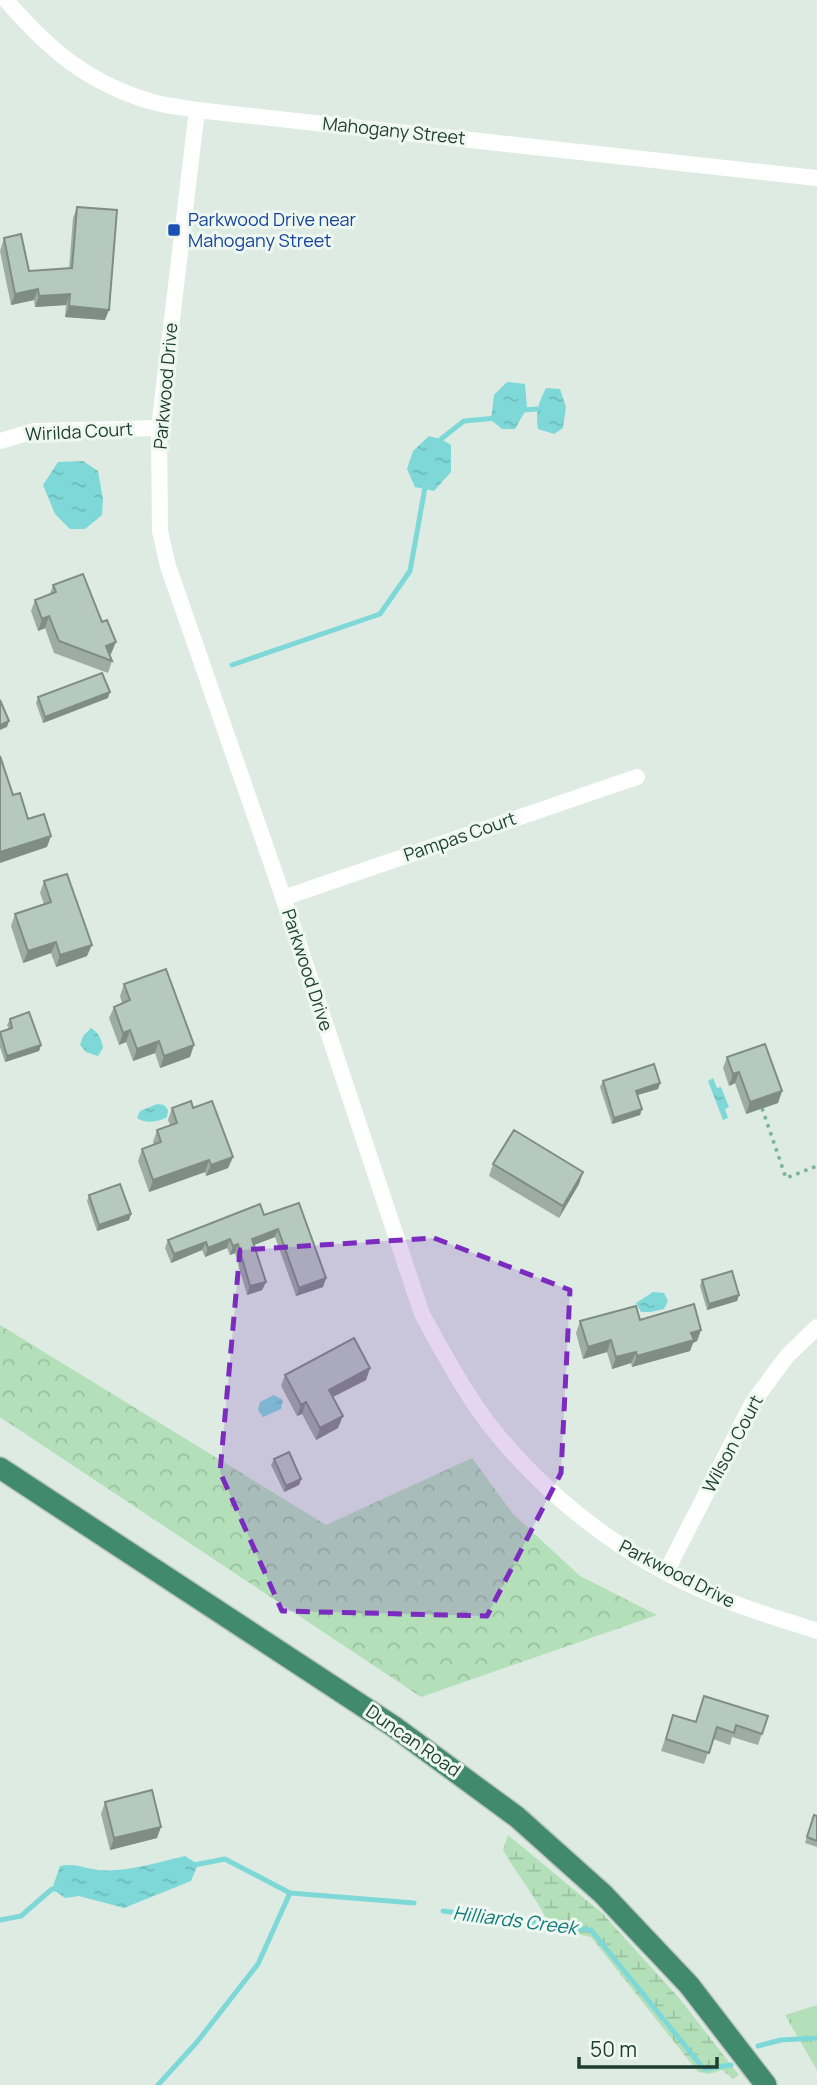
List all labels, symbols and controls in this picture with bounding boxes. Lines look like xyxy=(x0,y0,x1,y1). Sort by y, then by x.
street label: Mahogany Street xyxy=(322,111,467,149)
place label: Parkwood Drive near Mahogany Street xyxy=(188,207,357,252)
marker: Parkwood Drive near Mahogany Street xyxy=(166,222,182,238)
street label: Parkwood Drive xyxy=(148,322,182,450)
street label: Wirilda Court xyxy=(25,416,133,446)
street label: Pampas Court xyxy=(400,806,519,867)
street label: Parkwood Drive xyxy=(277,906,339,1034)
street label: Wilson Court xyxy=(696,1391,768,1496)
street label: Parkwood Drive xyxy=(615,1534,739,1613)
street label: Duncan Road xyxy=(362,1699,466,1782)
water label: Hilliards Creek xyxy=(451,1899,581,1941)
scale bar xyxy=(579,2025,717,2070)
text: 50 m xyxy=(590,2035,637,2063)

